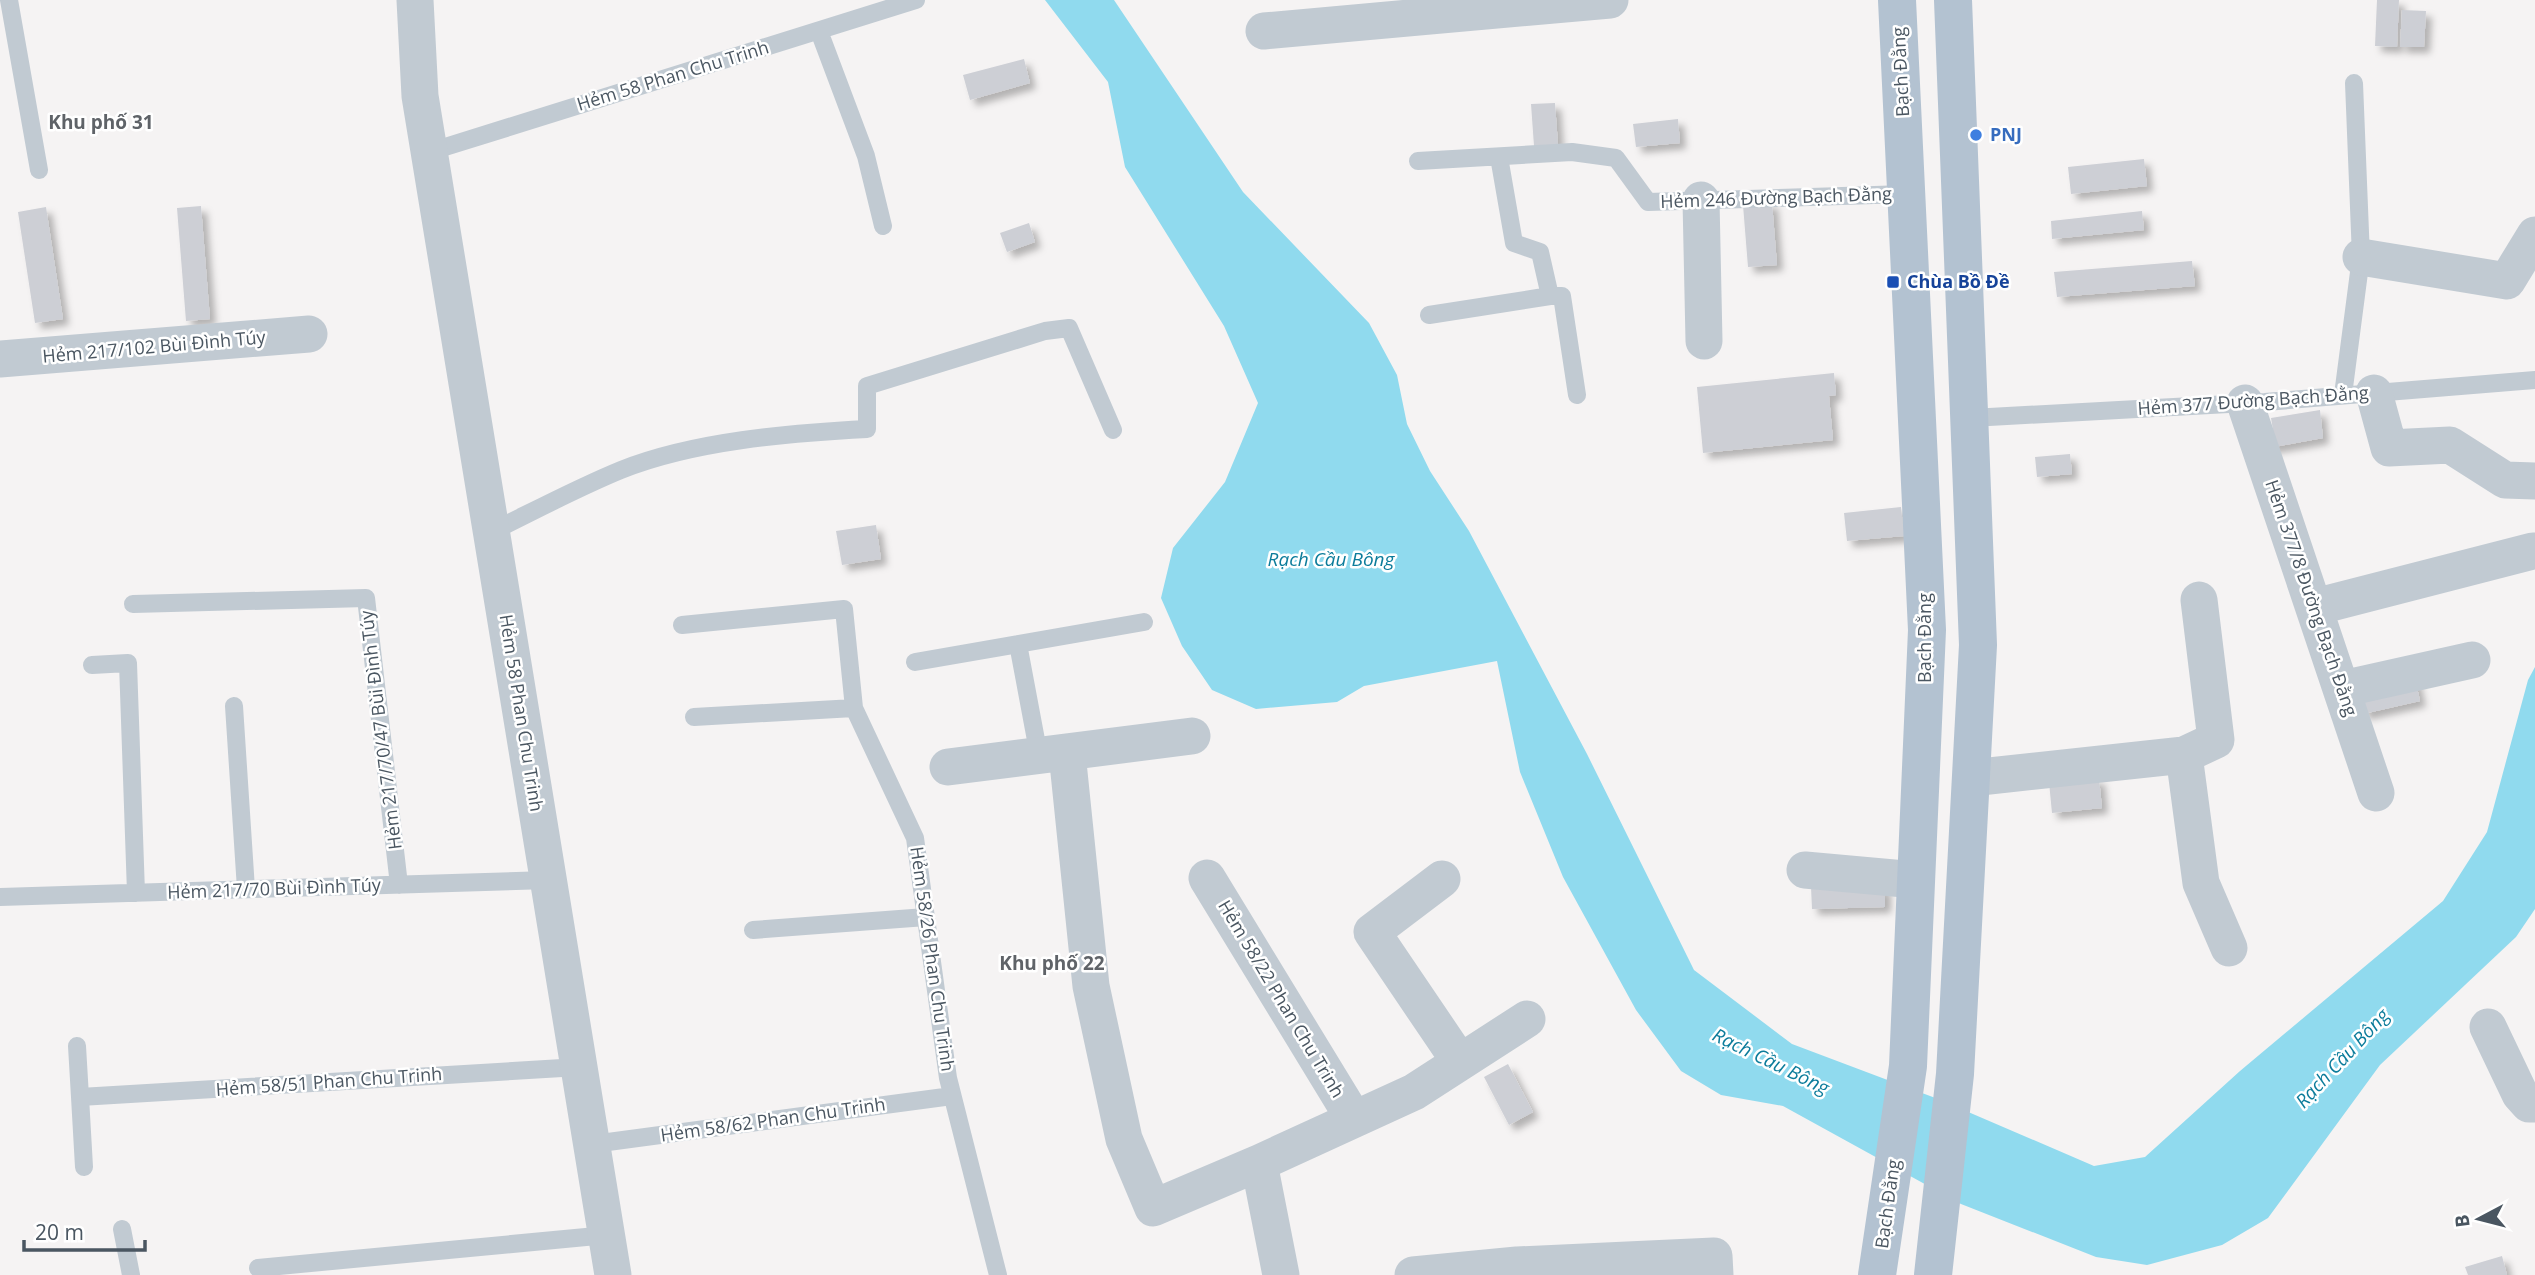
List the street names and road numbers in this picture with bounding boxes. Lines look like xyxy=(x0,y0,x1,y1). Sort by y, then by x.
street label: Bạch Đằng xyxy=(1886,26,1914,118)
street label: Hẻm 58 Phan Chu Trinh xyxy=(574,34,772,116)
street label: Hẻm 246 Đường Bạch Đằng xyxy=(1660,181,1892,213)
street label: Hẻm 217/102 Bùi Đình Túy xyxy=(41,324,267,368)
street label: Hẻm 377 Đường Bạch Đằng xyxy=(2137,380,2369,420)
street label: Hẻm 377/8 Đường Bạch Đằng xyxy=(2260,476,2364,719)
street label: Bạch Đằng xyxy=(1912,593,1936,683)
street label: Hẻm 217/70/47 Bùi Đình Túy xyxy=(353,608,407,851)
street label: Hẻm 58 Phan Chu Trinh xyxy=(495,612,549,813)
street label: Hẻm 58/26 Phan Chu Trinh xyxy=(905,845,961,1073)
street label: Hẻm 217/70 Bùi Đình Túy xyxy=(167,872,382,904)
street label: Hẻm 58/22 Phan Chu Trinh xyxy=(1213,895,1351,1102)
street label: Hẻm 58/51 Phan Chu Trinh xyxy=(215,1061,443,1101)
street label: Hẻm 58/62 Phan Chu Trinh xyxy=(659,1091,887,1147)
street label: Bạch Đằng xyxy=(1869,1157,1905,1250)

